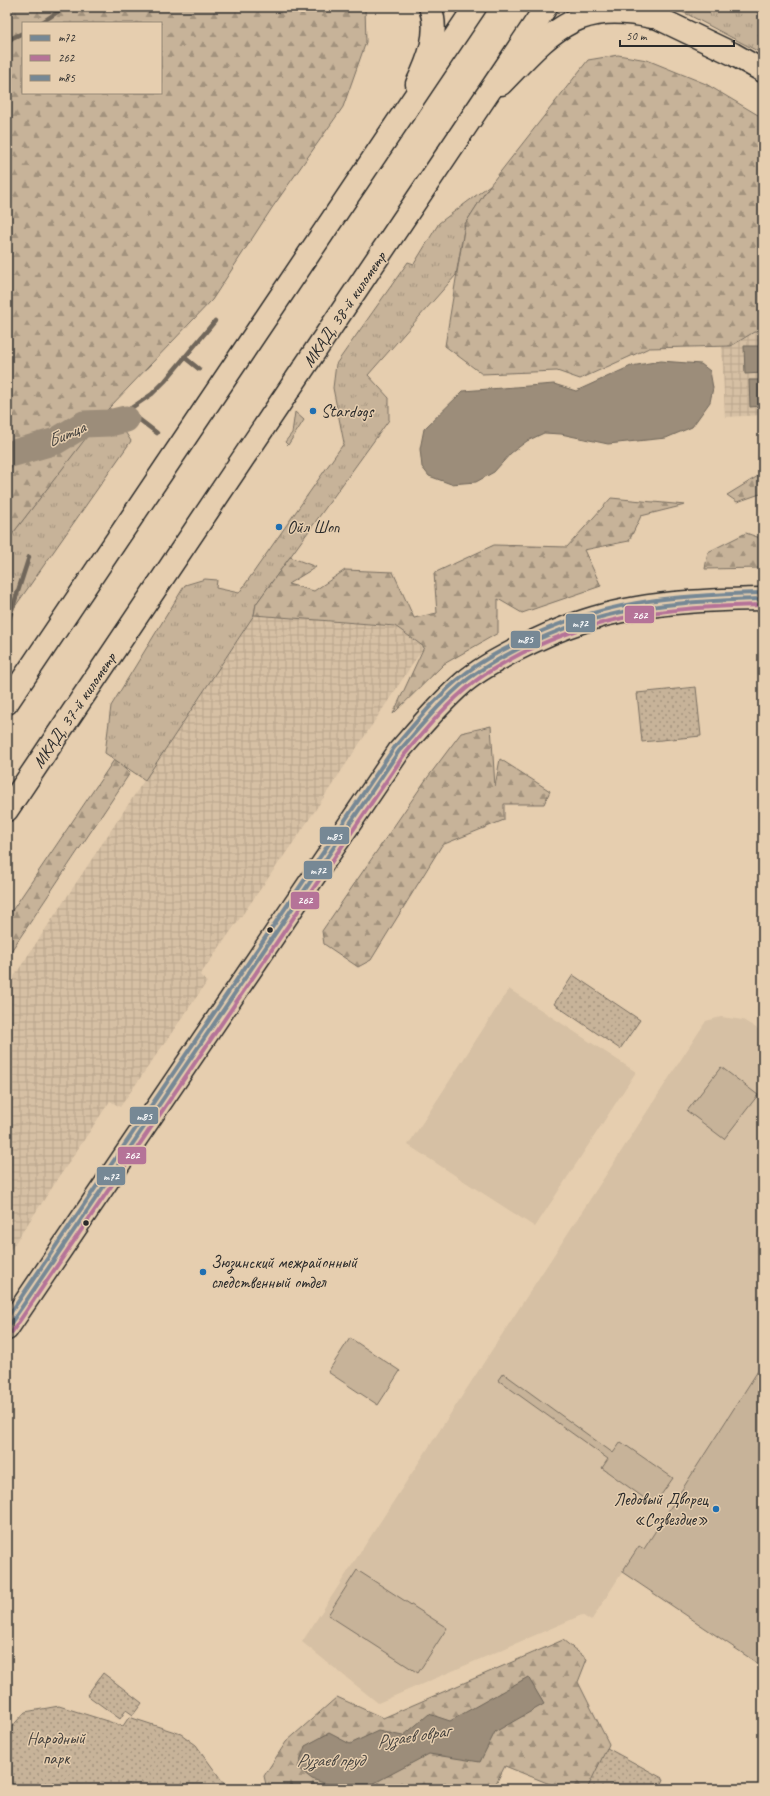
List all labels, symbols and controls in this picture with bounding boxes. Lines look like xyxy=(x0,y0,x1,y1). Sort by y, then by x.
legend xyxy=(22,22,162,94)
scale bar xyxy=(620,22,734,48)
text: 50 m xyxy=(626,28,648,44)
text: т72 xyxy=(58,30,77,46)
text: 262 xyxy=(58,50,76,66)
text: т85 xyxy=(58,70,76,86)
street label: МКАД, 38-й километр xyxy=(298,246,392,371)
place label: Stardogs xyxy=(321,401,374,422)
marker: Stardogs xyxy=(308,406,318,416)
water label: Битца xyxy=(44,415,90,452)
place label: Ойл Шоп xyxy=(287,517,340,538)
marker: Ойл Шоп xyxy=(274,522,284,532)
line badge: 262 xyxy=(624,605,655,624)
text: 262 xyxy=(632,608,649,622)
line badge: т72 xyxy=(565,613,596,633)
text: т72 xyxy=(572,616,589,630)
line badge: т85 xyxy=(510,630,541,649)
text: т85 xyxy=(517,632,534,646)
street label: МКАД, 37-й километр xyxy=(28,647,122,772)
line badge: т85 xyxy=(319,826,350,845)
text: т85 xyxy=(326,829,343,843)
line badge: т72 xyxy=(303,860,333,880)
text: т72 xyxy=(310,863,327,877)
line badge: 262 xyxy=(290,891,320,910)
text: 262 xyxy=(297,893,314,907)
unlabelled marker xyxy=(265,925,275,935)
line badge: т85 xyxy=(129,1106,159,1125)
text: т85 xyxy=(136,1109,153,1123)
line badge: 262 xyxy=(117,1146,147,1165)
text: 262 xyxy=(124,1148,141,1162)
line badge: т72 xyxy=(96,1166,126,1186)
text: т72 xyxy=(103,1169,120,1183)
unlabelled marker xyxy=(81,1218,91,1228)
place label: Зюзинский межрайонный следственный отдел xyxy=(211,1252,358,1293)
marker: Зюзинский межрайонный следственный отдел xyxy=(198,1267,208,1277)
place label: Ледовый Дворец «Созвездие» xyxy=(614,1489,709,1531)
marker: Ледовый Дворец «Созвездие» xyxy=(711,1504,721,1514)
water label: Рузаев овраг xyxy=(375,1719,455,1754)
park label: Народный парк xyxy=(27,1728,86,1769)
water label: Рузаев пруд xyxy=(297,1749,368,1772)

